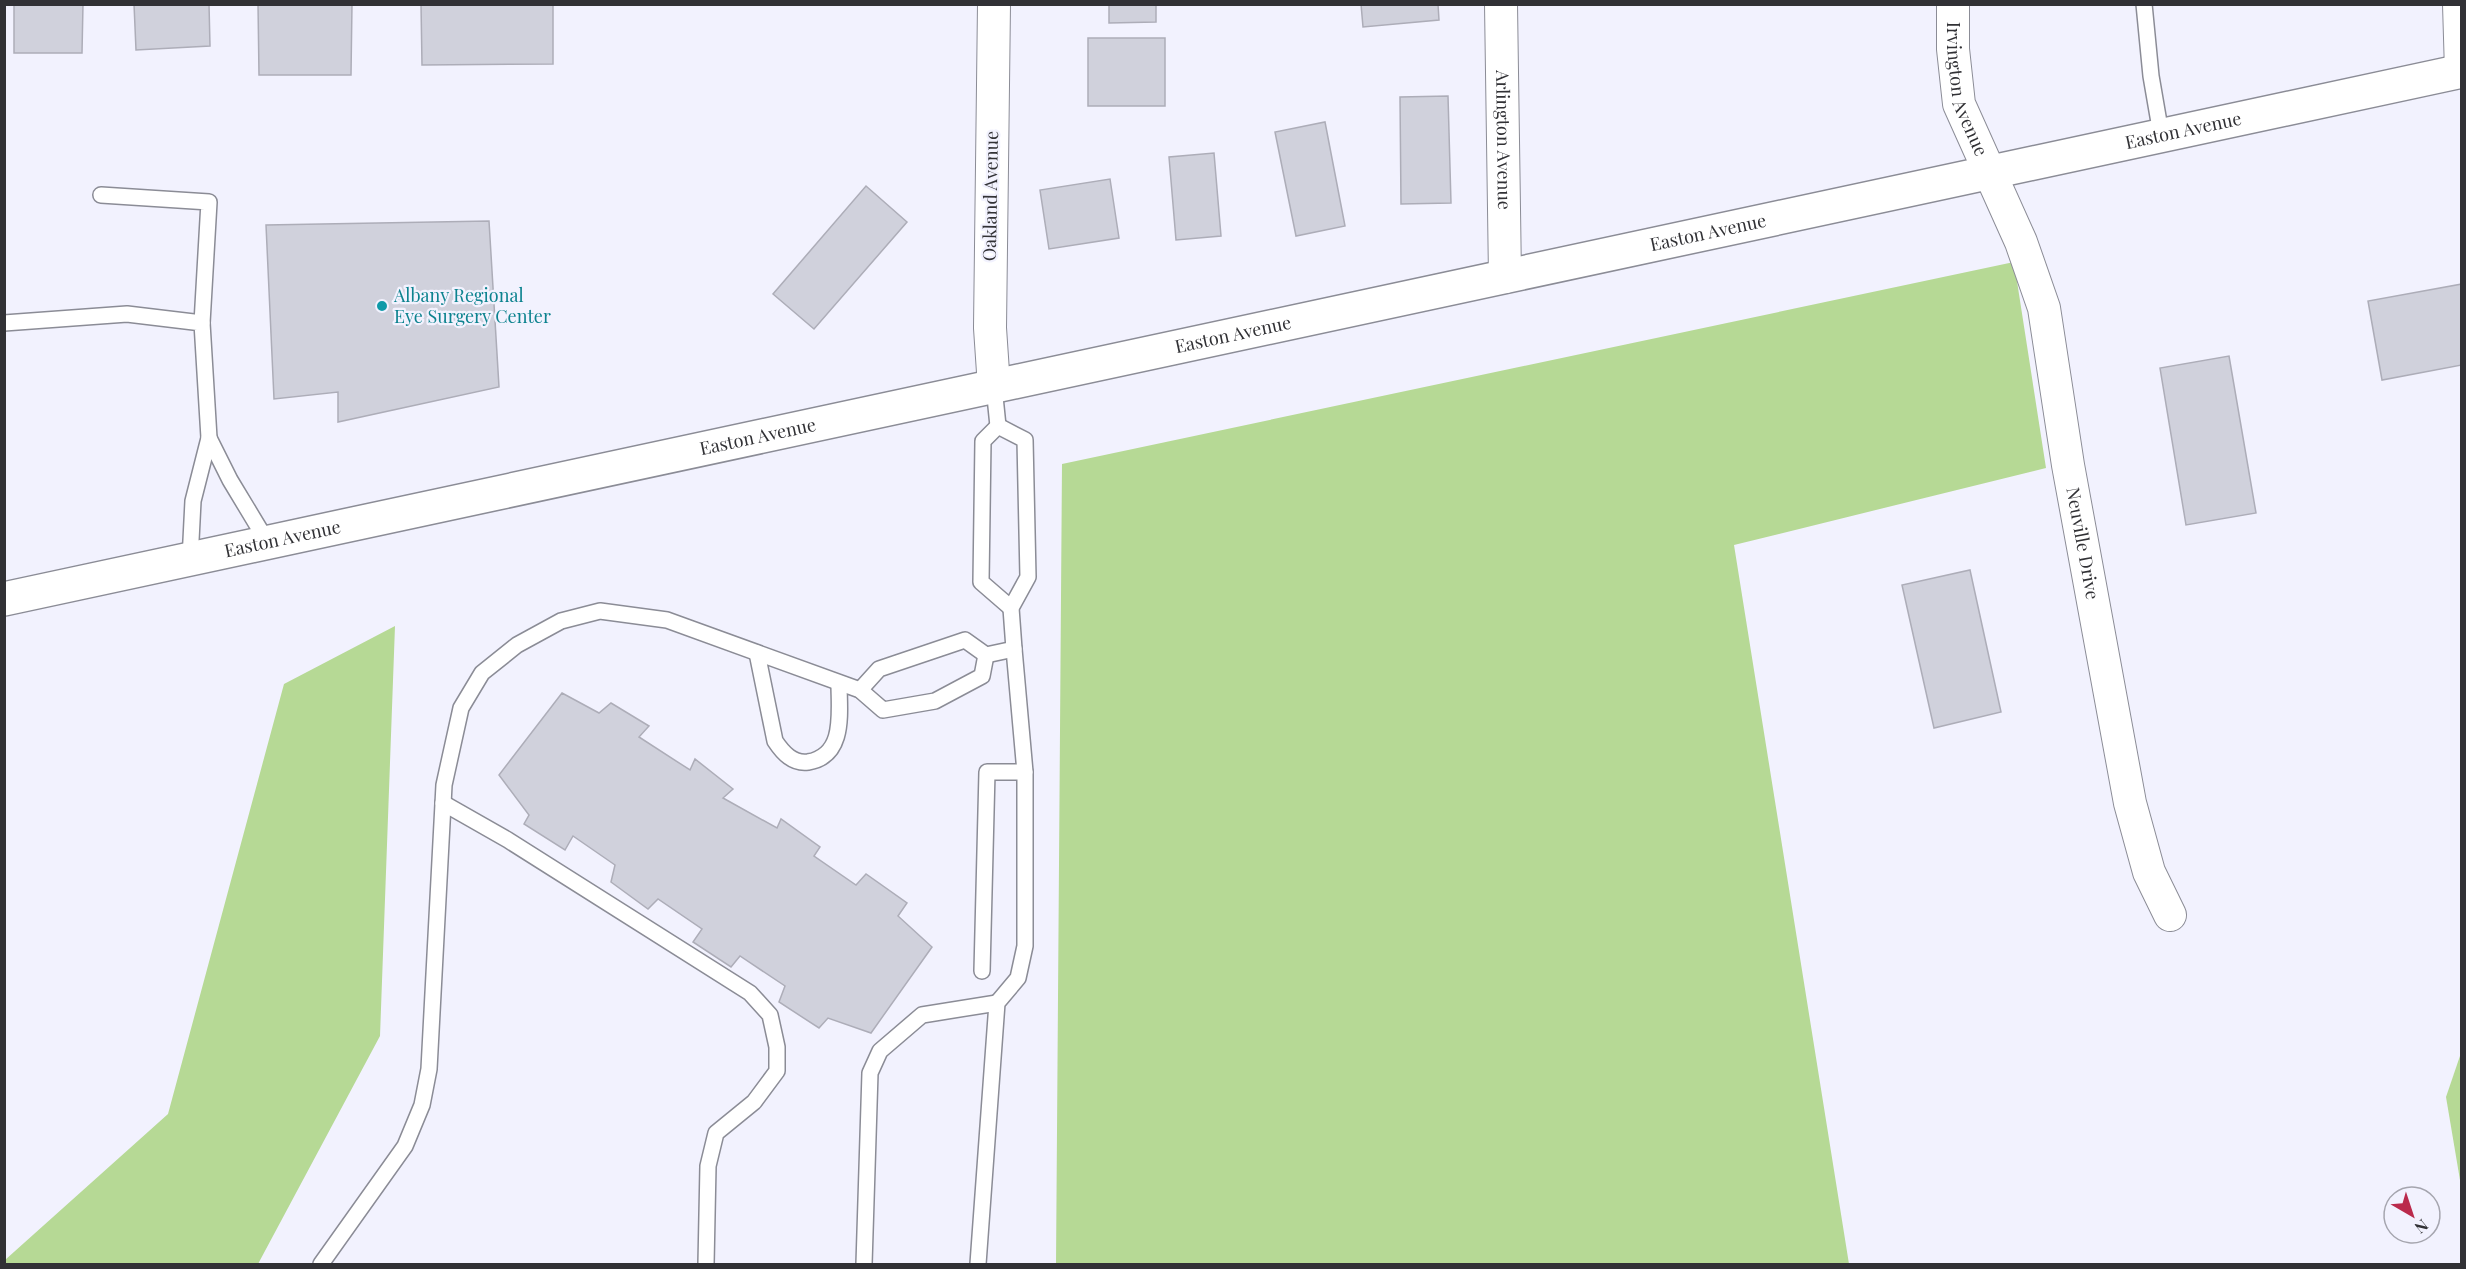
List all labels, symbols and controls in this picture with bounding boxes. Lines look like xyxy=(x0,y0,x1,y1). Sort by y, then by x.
street label: Irvington Avenue xyxy=(1942,22,1994,160)
street label: Arlington Avenue xyxy=(1491,69,1517,210)
street label: Easton Avenue xyxy=(2123,106,2243,154)
street label: Oakland Avenue xyxy=(977,131,1003,261)
street label: Easton Avenue xyxy=(1648,208,1768,256)
place label: Albany Regional Eye Surgery Center xyxy=(393,283,551,328)
marker: Albany Regional Eye Surgery Center xyxy=(375,299,389,313)
street label: Easton Avenue xyxy=(1172,310,1293,358)
street label: Easton Avenue xyxy=(697,412,818,460)
street label: Neuville Drive xyxy=(2061,485,2105,601)
street label: Easton Avenue xyxy=(222,514,343,562)
north arrow xyxy=(2382,1185,2442,1245)
text: N xyxy=(2410,1215,2433,1239)

